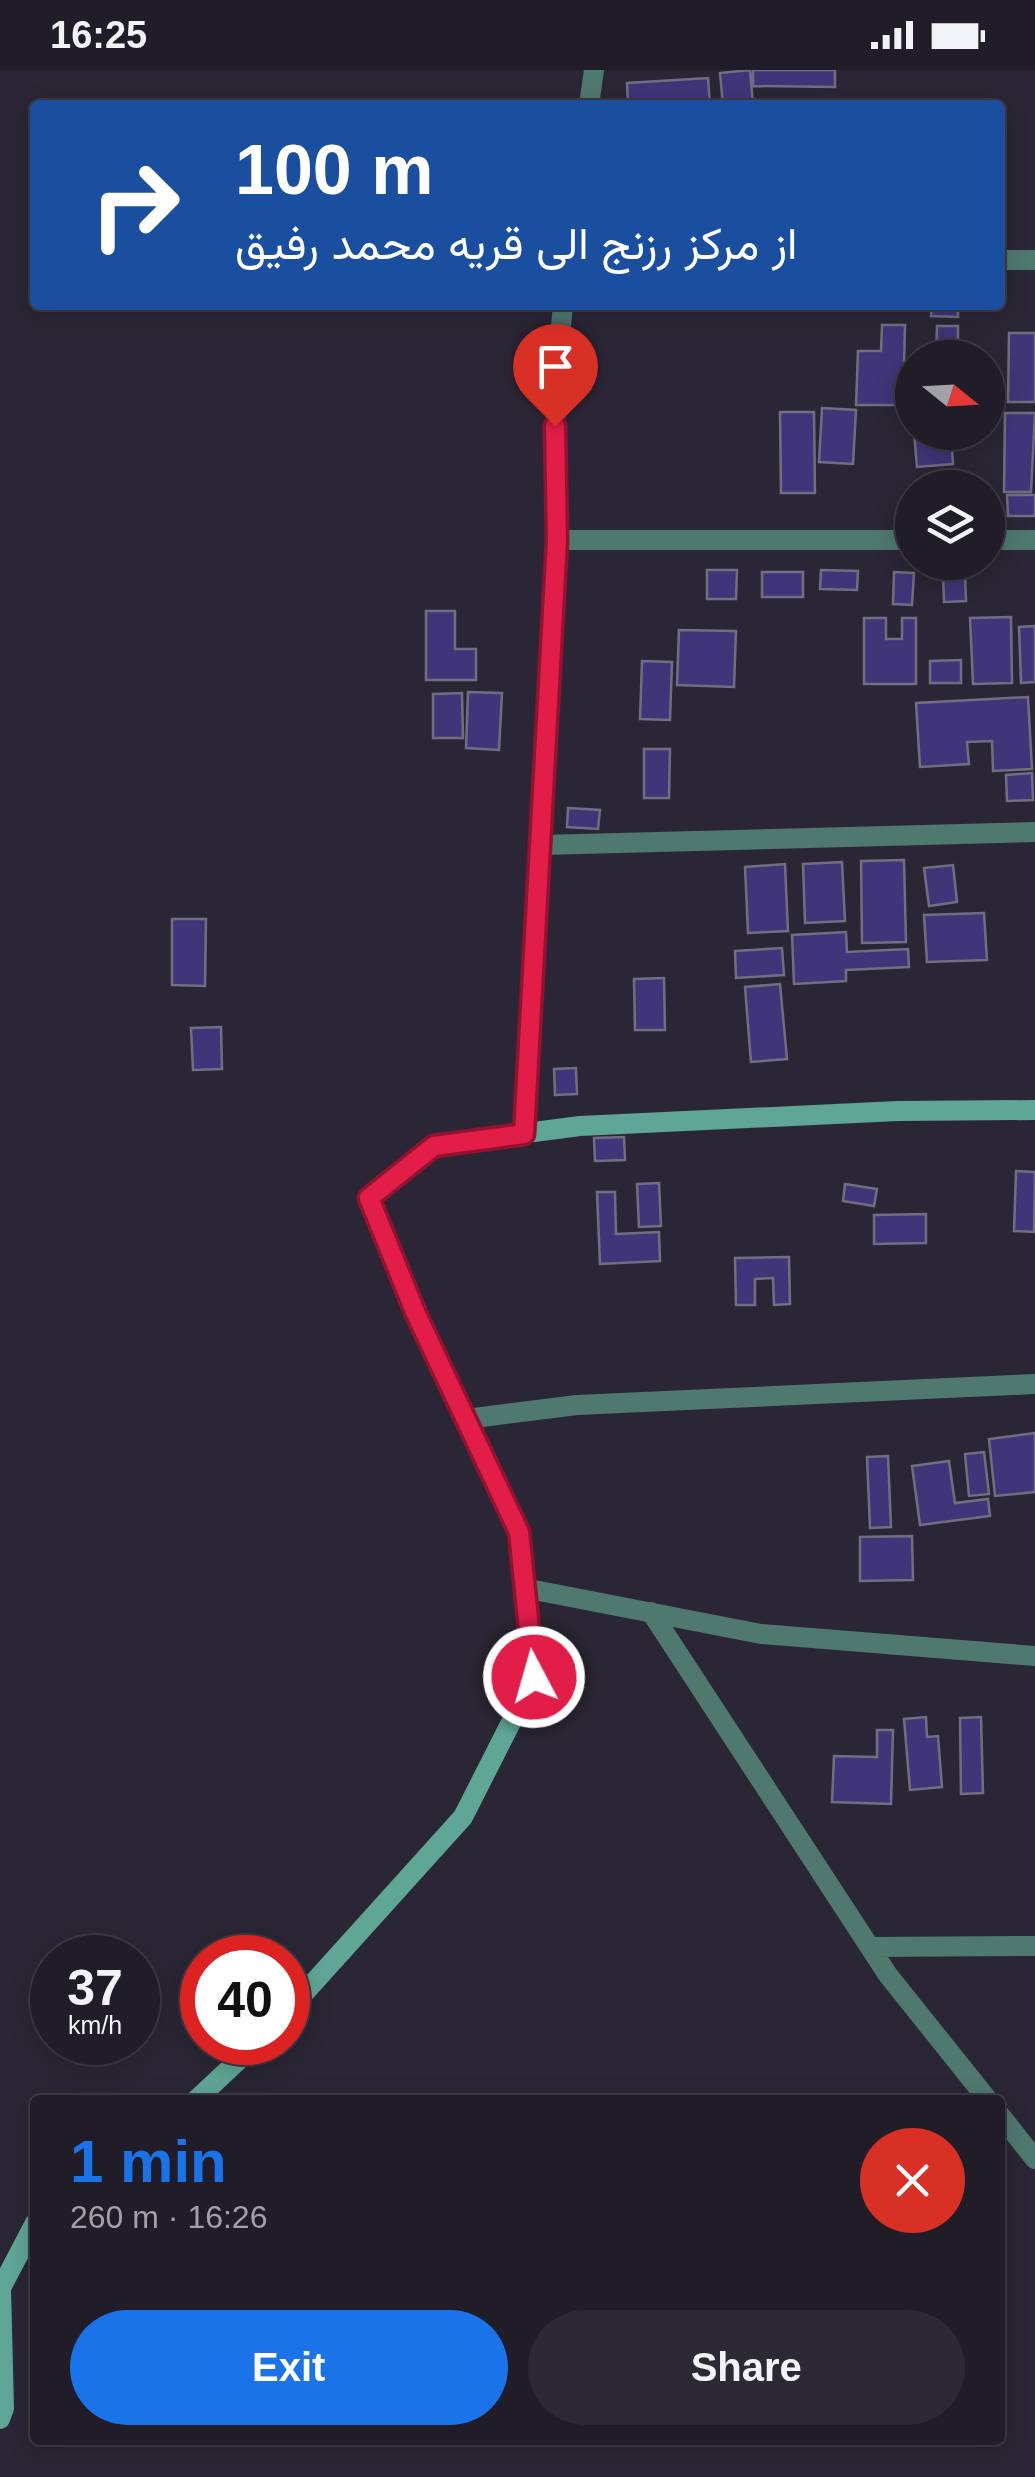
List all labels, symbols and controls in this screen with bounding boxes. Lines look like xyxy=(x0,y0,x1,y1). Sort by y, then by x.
text: 16:25 xyxy=(50,14,147,56)
text: 100 m xyxy=(235,131,433,209)
icon: right xyxy=(70,140,200,270)
text: از مرکز رزنج الی قریه محمد رفیق xyxy=(235,218,797,269)
pin xyxy=(513,324,598,427)
icon: arrive xyxy=(528,339,583,394)
north arrow xyxy=(895,340,1005,450)
map controls xyxy=(895,340,1005,580)
button: layers xyxy=(895,470,1005,580)
position arrow xyxy=(482,1625,586,1729)
speed limit sign: 40 xyxy=(180,1935,310,2065)
text: 37 xyxy=(67,1960,123,2016)
text: km/h xyxy=(68,2011,122,2039)
text: 1 min xyxy=(70,2128,227,2195)
button: close xyxy=(860,2128,965,2233)
text: 260 m · 16:26 xyxy=(70,2199,267,2235)
button: Exit xyxy=(70,2310,508,2425)
button: Share xyxy=(528,2310,965,2425)

